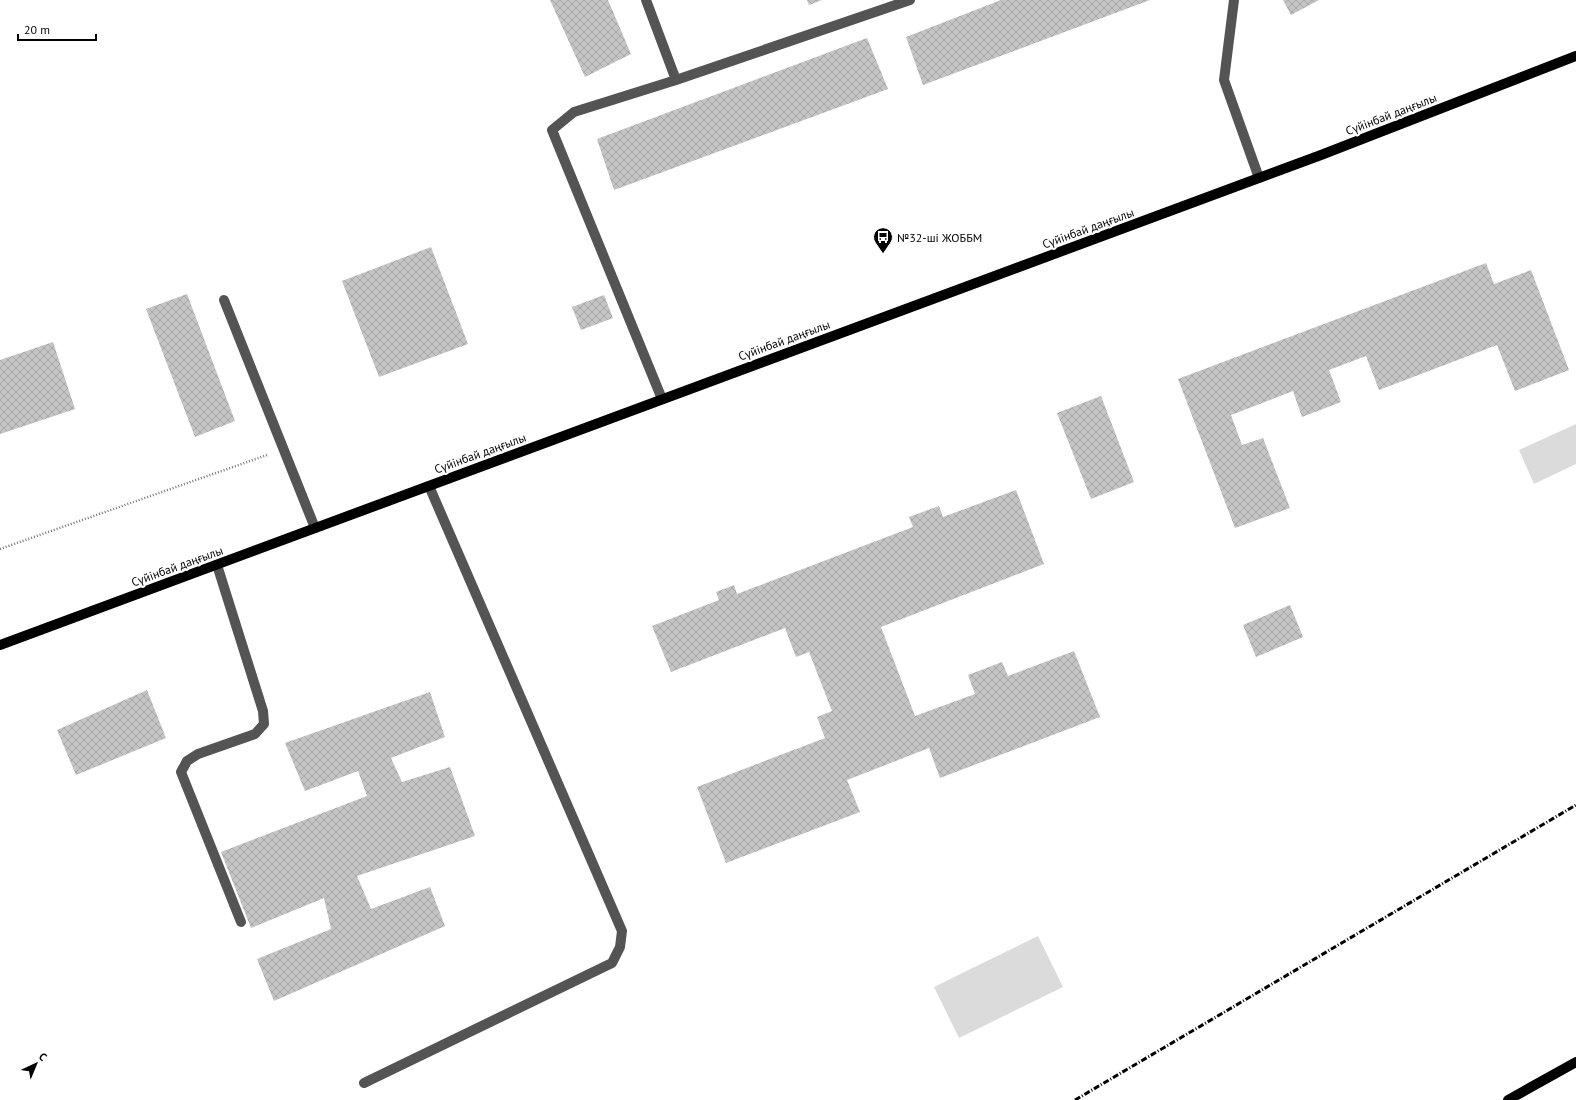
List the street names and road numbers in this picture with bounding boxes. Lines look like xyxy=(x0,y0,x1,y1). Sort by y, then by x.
street label: Сүйінбай даңғылы xyxy=(1343,90,1439,138)
street label: Сүйінбай даңғылы xyxy=(1040,204,1136,252)
street label: Сүйінбай даңғылы xyxy=(736,316,832,364)
street label: Сүйінбай даңғылы xyxy=(432,429,528,477)
street label: Сүйінбай даңғылы xyxy=(129,542,225,590)

